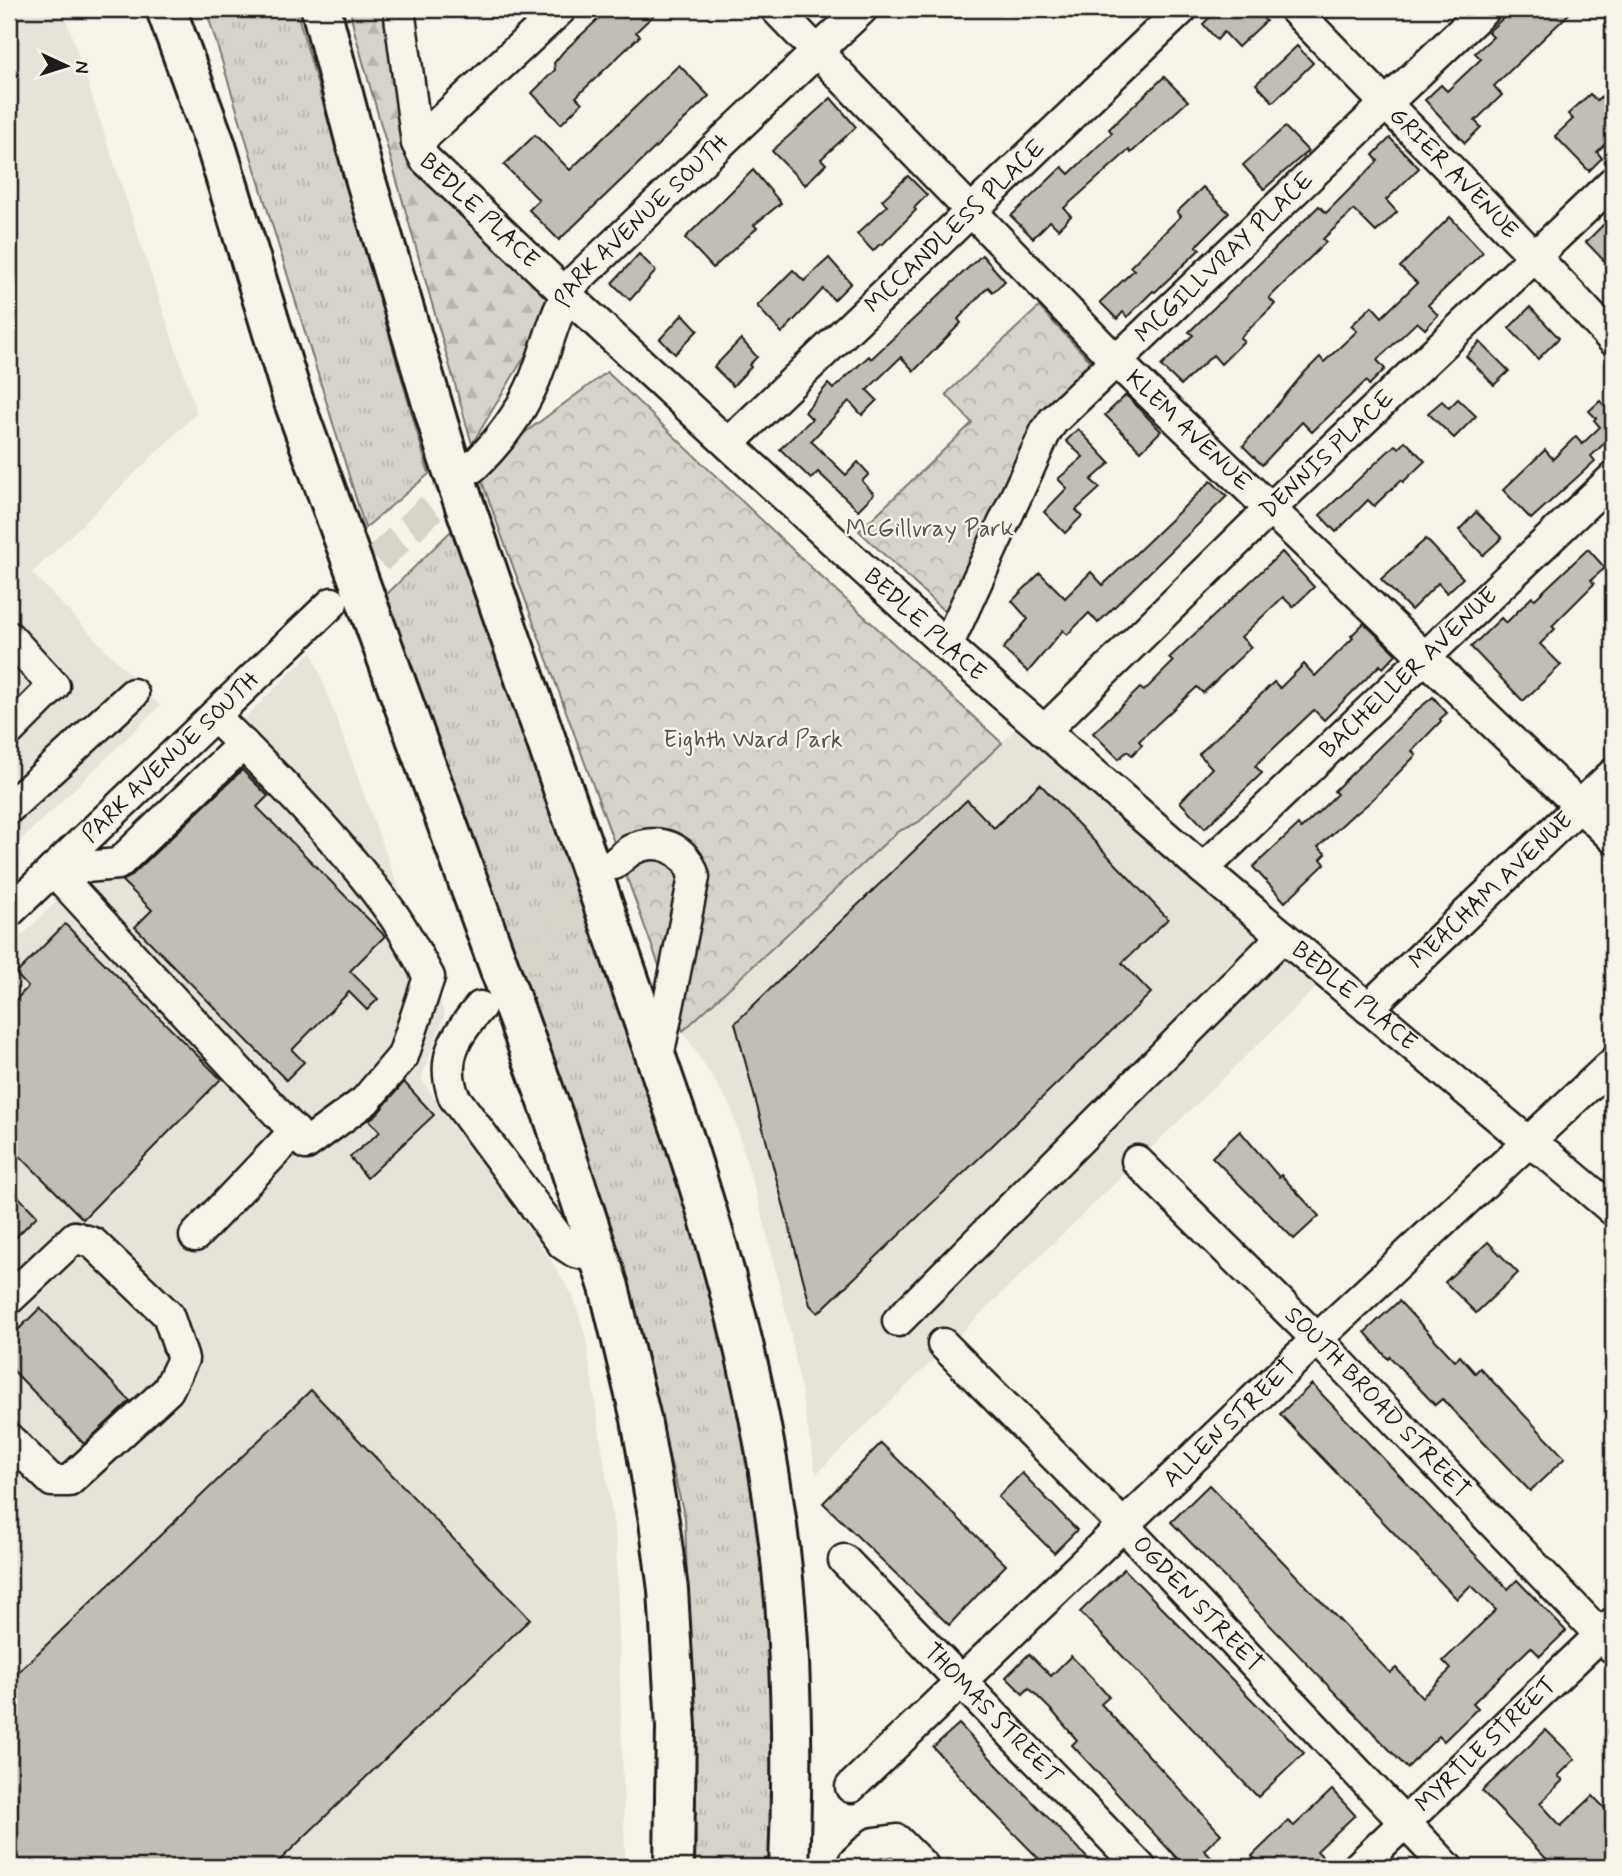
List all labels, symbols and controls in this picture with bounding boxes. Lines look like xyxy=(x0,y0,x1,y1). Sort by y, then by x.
north arrow xyxy=(32,32,102,102)
text: N xyxy=(69,60,94,74)
street label: GRIER AVENUE xyxy=(1382,100,1525,246)
street label: PARK AVENUE SOUTH xyxy=(547,127,736,312)
street label: MCCANDLESS PLACE xyxy=(858,133,1052,320)
street label: BEDLE PLACE xyxy=(413,146,546,275)
street label: MCGILLVRAY PLACE xyxy=(1129,165,1321,350)
street label: KLEM AVENUE xyxy=(1119,363,1258,498)
street label: DENNIS PLACE xyxy=(1254,383,1401,526)
park label: McGillvray Park xyxy=(846,514,1014,545)
street label: BEDLE PLACE xyxy=(857,561,992,688)
street label: BACHELLER AVENUE xyxy=(1313,581,1504,765)
street label: PARK AVENUE SOUTH xyxy=(75,665,267,850)
park label: Eighth Ward Park xyxy=(663,725,843,756)
street label: MEACHAM AVENUE xyxy=(1402,805,1580,976)
street label: BEDLE PLACE xyxy=(1285,934,1423,1058)
street label: SOUTH BROAD STREET xyxy=(1278,1300,1477,1505)
street label: ALLEN STREET xyxy=(1157,1352,1302,1494)
street label: OGDEN STREET xyxy=(1126,1529,1270,1679)
street label: THOMAS STREET xyxy=(917,1636,1069,1792)
street label: MYRTLE STREET xyxy=(1409,1670,1563,1819)

